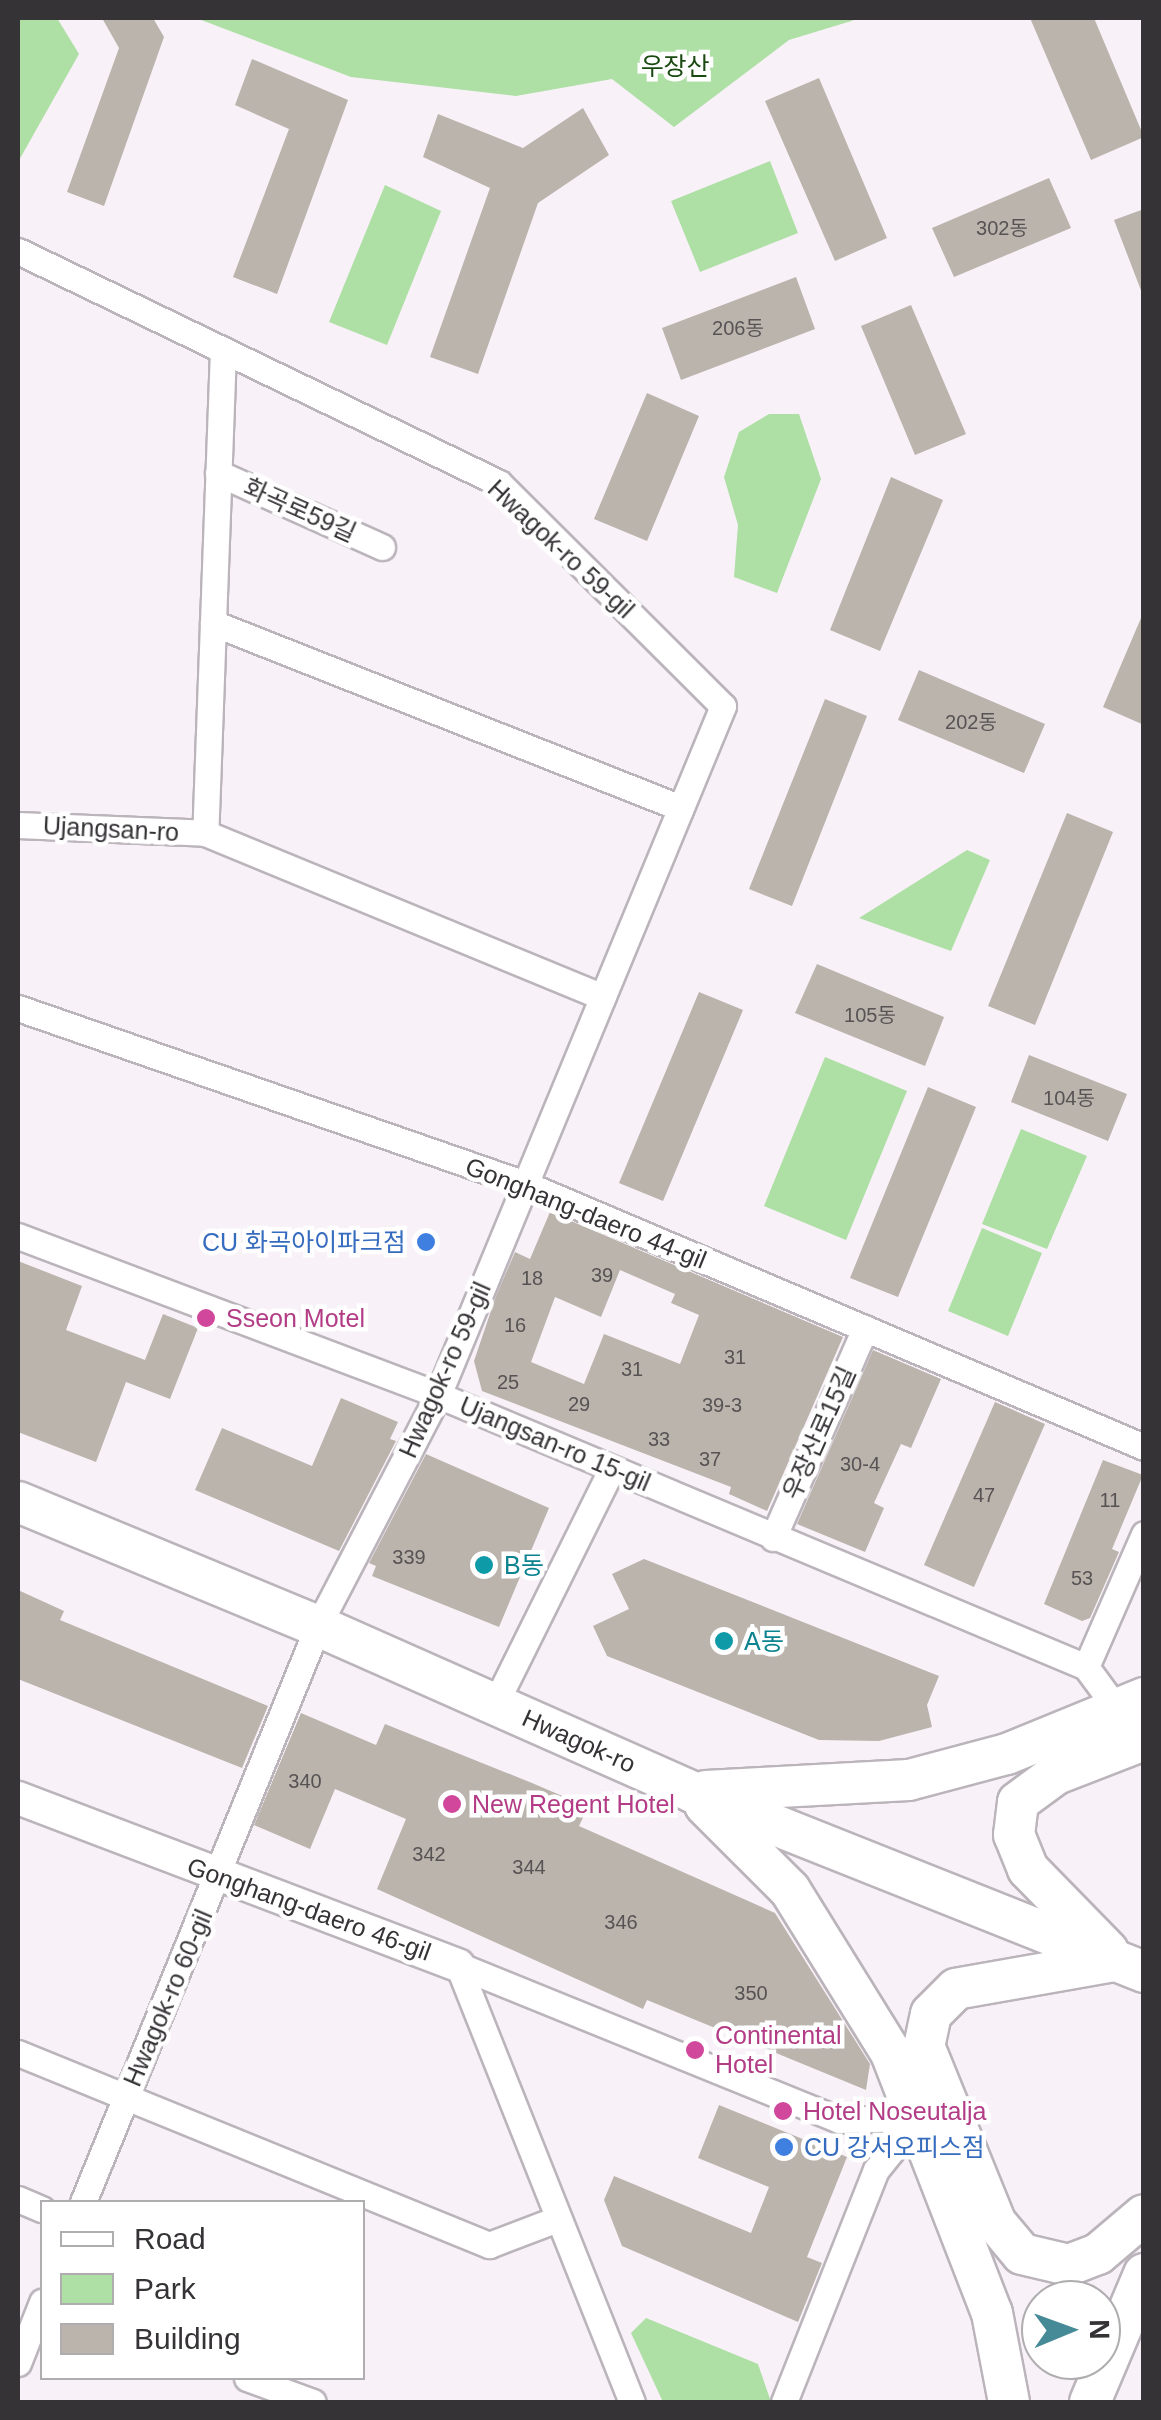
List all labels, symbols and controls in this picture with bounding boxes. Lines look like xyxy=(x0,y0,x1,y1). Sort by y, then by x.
park label: 우장산 xyxy=(641,51,709,81)
house number: 302동 xyxy=(976,216,1028,240)
house number: 206동 xyxy=(712,316,764,340)
street label: 화곡로59길 xyxy=(239,472,361,548)
street label: Hwagok-ro 59-gil xyxy=(482,474,640,624)
house number: 202동 xyxy=(945,710,997,734)
street label: Ujangsan-ro xyxy=(42,810,180,848)
house number: 105동 xyxy=(844,1003,896,1027)
house number: 104동 xyxy=(1043,1086,1095,1110)
street label: Gonghang-daero 44-gil xyxy=(461,1151,711,1275)
place label: CU 화곡아이파크점 xyxy=(202,1227,406,1257)
marker: CU 화곡아이파크점 xyxy=(415,1231,437,1253)
house number: 39 xyxy=(591,1263,613,1287)
house number: 18 xyxy=(521,1266,543,1290)
street label: Hwagok-ro 59-gil xyxy=(393,1278,497,1462)
place label: Sseon Motel xyxy=(226,1303,365,1333)
marker: Sseon Motel xyxy=(195,1307,217,1329)
house number: 16 xyxy=(504,1313,526,1337)
house number: 31 xyxy=(724,1345,746,1369)
house number: 31 xyxy=(621,1357,643,1381)
street label: 우장산로15길 xyxy=(776,1362,862,1504)
house number: 25 xyxy=(497,1370,519,1394)
street label: Ujangsan-ro 15-gil xyxy=(455,1390,655,1498)
house number: 29 xyxy=(568,1392,590,1416)
house number: 39-3 xyxy=(702,1393,742,1417)
house number: 33 xyxy=(648,1427,670,1451)
house number: 37 xyxy=(699,1447,721,1471)
house number: 30-4 xyxy=(840,1452,880,1476)
house number: 47 xyxy=(973,1483,995,1507)
house number: 11 xyxy=(1100,1488,1120,1512)
house number: 339 xyxy=(392,1545,426,1569)
place label: B동 xyxy=(504,1550,544,1580)
marker: B동 xyxy=(473,1554,495,1576)
house number: 53 xyxy=(1071,1566,1093,1590)
place label: A동 xyxy=(744,1626,784,1656)
marker: A동 xyxy=(713,1630,735,1652)
street label: Hwagok-ro xyxy=(518,1703,640,1779)
house number: 340 xyxy=(288,1769,322,1793)
place label: New Regent Hotel xyxy=(472,1789,675,1819)
marker: New Regent Hotel xyxy=(441,1793,463,1815)
house number: 342 xyxy=(412,1842,446,1866)
street label: Gonghang-daero 46-gil xyxy=(183,1851,435,1967)
house number: 344 xyxy=(512,1855,546,1879)
street label: Hwagok-ro 60-gil xyxy=(117,1905,219,2091)
house number: 346 xyxy=(604,1910,638,1934)
house number: 350 xyxy=(734,1981,768,2005)
place label: Continental Hotel xyxy=(715,2021,841,2080)
marker: Continental Hotel xyxy=(684,2039,706,2061)
place label: Hotel Noseutalja xyxy=(803,2096,986,2126)
marker: Hotel Noseutalja xyxy=(772,2100,794,2122)
place label: CU 강서오피스점 xyxy=(804,2132,985,2162)
marker: CU 강서오피스점 xyxy=(773,2136,795,2158)
legend xyxy=(40,2200,365,2380)
text: Road xyxy=(134,2222,206,2255)
text: Park xyxy=(134,2272,196,2305)
north arrow xyxy=(1021,2280,1121,2380)
text: N xyxy=(1084,2319,1115,2340)
text: Building xyxy=(134,2322,241,2355)

